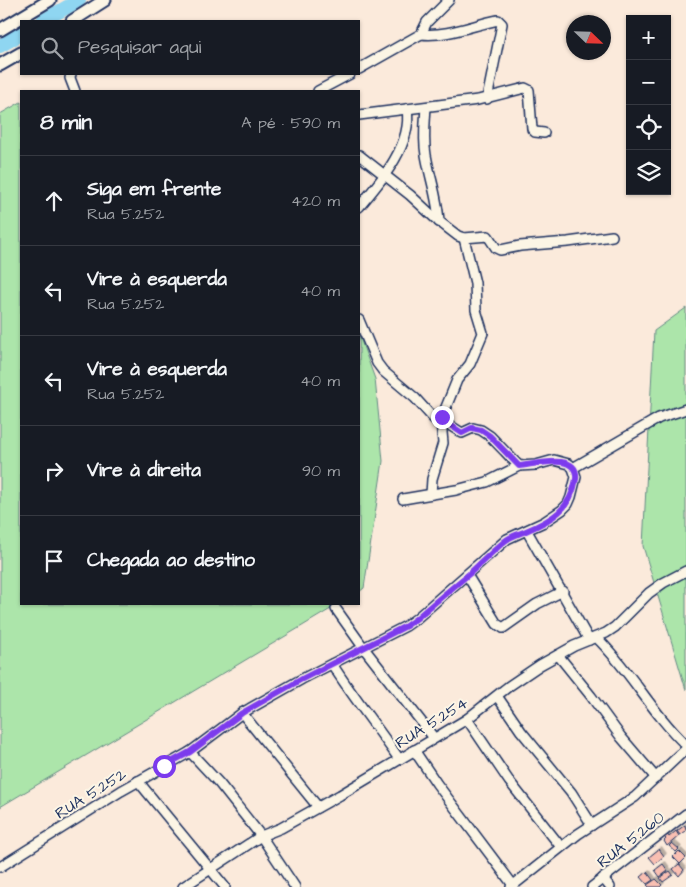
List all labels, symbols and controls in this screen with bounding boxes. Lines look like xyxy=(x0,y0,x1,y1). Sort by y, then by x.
north arrow xyxy=(566,15,611,60)
map controls xyxy=(626,15,671,195)
button: + xyxy=(626,15,671,60)
search box xyxy=(20,20,360,75)
icon: search xyxy=(38,34,66,62)
text: Pesquisar aqui xyxy=(78,34,201,61)
button: − xyxy=(626,60,671,105)
button: locate xyxy=(626,105,671,150)
text: 8 min xyxy=(40,108,92,137)
text: A pé · 590 m xyxy=(241,112,340,134)
button: layers xyxy=(626,150,671,195)
text: Siga em frente xyxy=(87,176,221,203)
icon: ahead xyxy=(40,187,68,215)
text: 420 m xyxy=(291,190,340,212)
text: Rua 5.252 xyxy=(87,203,164,225)
text: Vire à esquerda xyxy=(87,266,227,293)
icon: left xyxy=(40,277,68,305)
text: 40 m xyxy=(300,280,340,302)
text: Rua 5.252 xyxy=(87,293,164,315)
text: Vire à esquerda xyxy=(87,356,227,383)
icon: left xyxy=(40,367,68,395)
text: 40 m xyxy=(300,370,340,392)
text: Rua 5.252 xyxy=(87,383,164,405)
route end xyxy=(431,406,454,429)
icon: right xyxy=(40,457,68,485)
text: Vire à direita xyxy=(87,457,201,484)
text: 90 m xyxy=(302,460,340,482)
icon: arrive xyxy=(40,547,68,575)
text: Chegada ao destino xyxy=(87,547,255,574)
street label: RUA 5.254 xyxy=(391,692,472,754)
route start xyxy=(153,755,176,778)
street label: RUA 5.252 xyxy=(51,763,130,824)
street label: RUA 5.260 xyxy=(592,807,669,873)

